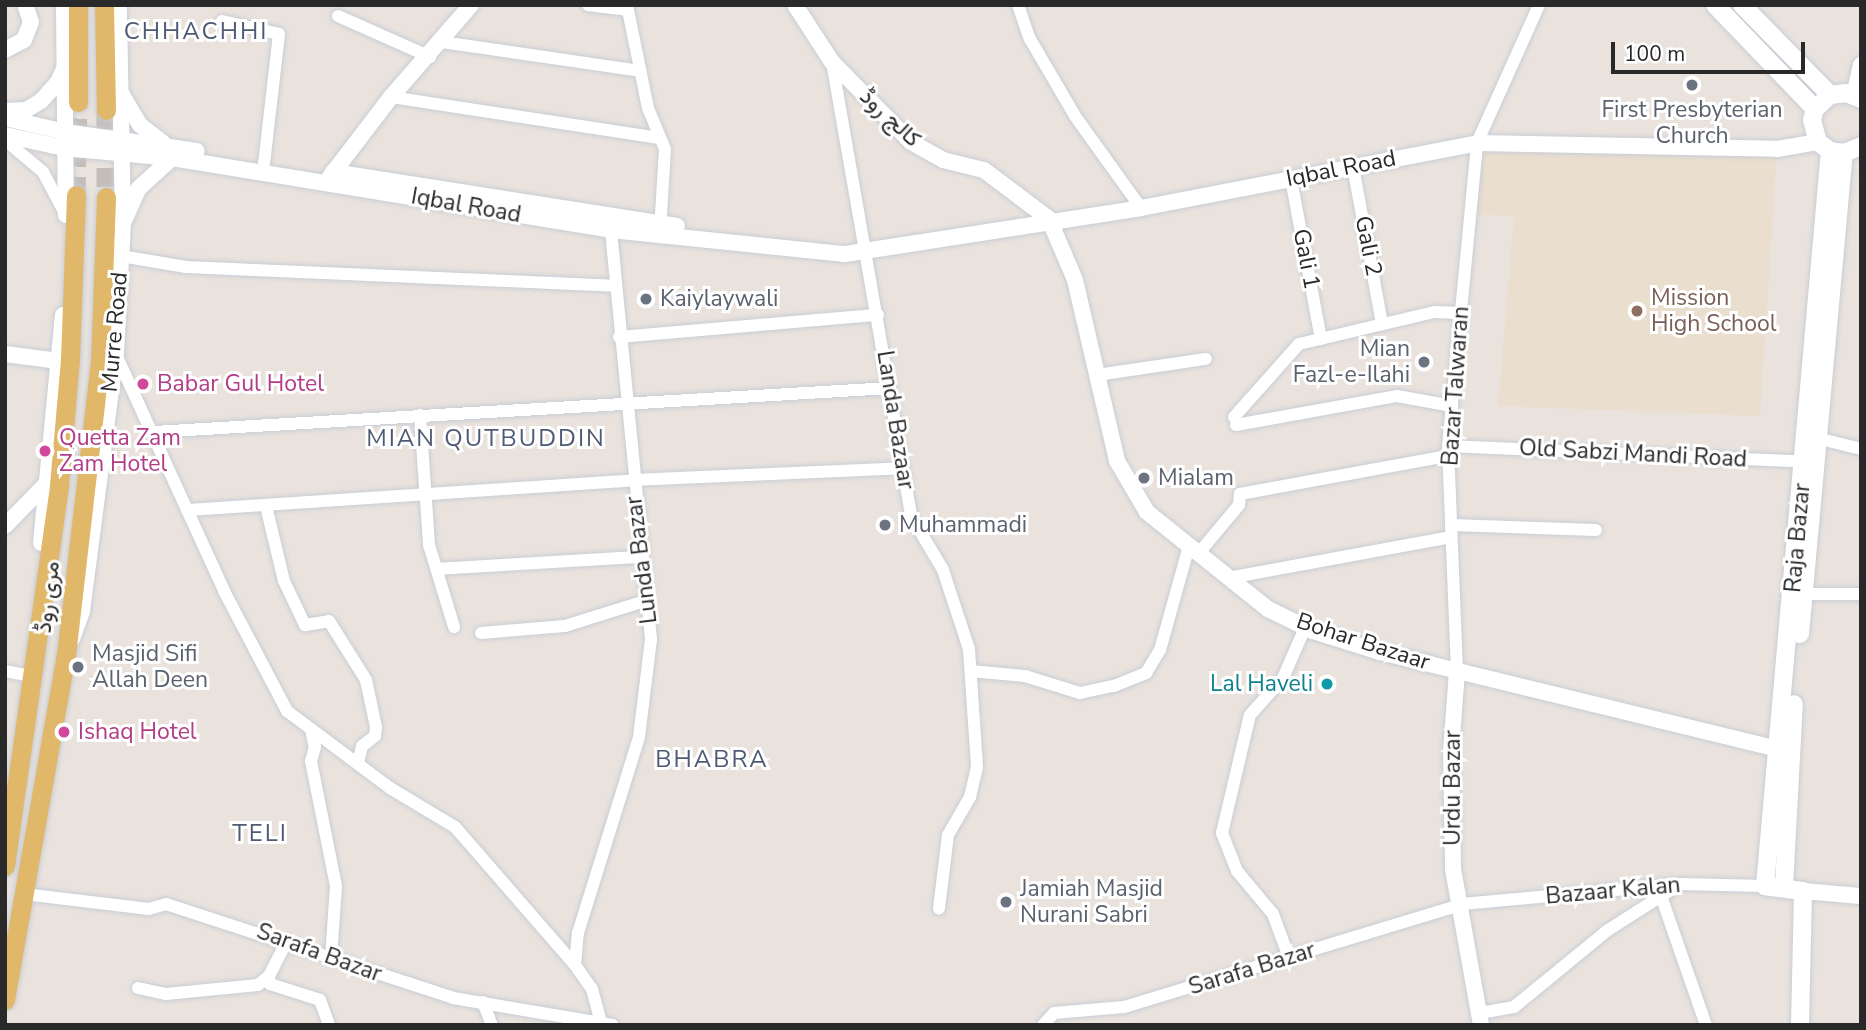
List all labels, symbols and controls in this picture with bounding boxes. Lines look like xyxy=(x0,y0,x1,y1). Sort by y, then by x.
district label: CHHACHHI xyxy=(125,18,267,46)
scale bar xyxy=(1614,28,1808,72)
text: 100 m xyxy=(1624,40,1685,68)
marker: First Presbyterian Church xyxy=(1684,77,1700,93)
street label: کالج روڈ xyxy=(854,83,926,153)
place label: First Presbyterian Church xyxy=(1602,96,1782,150)
street label: Iqbal Road xyxy=(1284,145,1398,193)
street label: Iqbal Road xyxy=(409,183,523,229)
street label: Gali 2 xyxy=(1349,214,1387,278)
street label: Gali 1 xyxy=(1287,227,1325,291)
street label: Murre Road xyxy=(96,271,134,393)
place label: Mission High School xyxy=(1651,284,1777,338)
place label: Kaiylaywali xyxy=(660,285,778,313)
marker: Kaiylaywali xyxy=(638,291,654,307)
marker: Mission High School xyxy=(1629,303,1645,319)
street label: Bazar Talwaran xyxy=(1437,305,1475,467)
place label: Mian Fazl-e-Ilahi xyxy=(1293,335,1410,389)
street label: Landa Bazaar xyxy=(870,349,920,491)
marker: Mian Fazl-e-Ilahi xyxy=(1416,354,1432,370)
place label: Babar Gul Hotel xyxy=(157,370,324,398)
marker: Babar Gul Hotel xyxy=(135,376,151,392)
place label: Quetta Zam Zam Hotel xyxy=(59,424,181,478)
district label: MIAN QUTBUDDIN xyxy=(368,425,604,453)
street label: Old Sabzi Mandi Road xyxy=(1518,434,1748,474)
marker: Quetta Zam Zam Hotel xyxy=(37,443,53,459)
place label: Mialam xyxy=(1158,464,1234,492)
marker: Mialam xyxy=(1136,470,1152,486)
street label: Raja Bazar xyxy=(1779,482,1817,594)
street label: Lunda Bazar xyxy=(620,495,664,625)
place label: Muhammadi xyxy=(899,511,1027,539)
marker: Muhammadi xyxy=(877,517,893,533)
street label: مری روڈ xyxy=(30,560,66,634)
street label: Bohar Bazaar xyxy=(1293,607,1433,677)
place label: Masjid Sifi Allah Deen xyxy=(92,640,208,694)
marker: Masjid Sifi Allah Deen xyxy=(70,659,86,675)
place label: Lal Haveli xyxy=(1210,670,1313,698)
marker: Lal Haveli xyxy=(1319,676,1335,692)
place label: Ishaq Hotel xyxy=(78,718,197,746)
marker: Ishaq Hotel xyxy=(56,724,72,740)
street label: Urdu Bazar xyxy=(1439,730,1467,846)
district label: BHABRA xyxy=(656,746,768,774)
district label: TELI xyxy=(233,820,287,848)
street label: Bazaar Kalan xyxy=(1544,871,1682,911)
place label: Jamiah Masjid Nurani Sabri xyxy=(1020,875,1163,929)
marker: Jamiah Masjid Nurani Sabri xyxy=(998,894,1014,910)
street label: Sarafa Bazar xyxy=(253,918,385,988)
street label: Sarafa Bazar xyxy=(1185,937,1319,1001)

